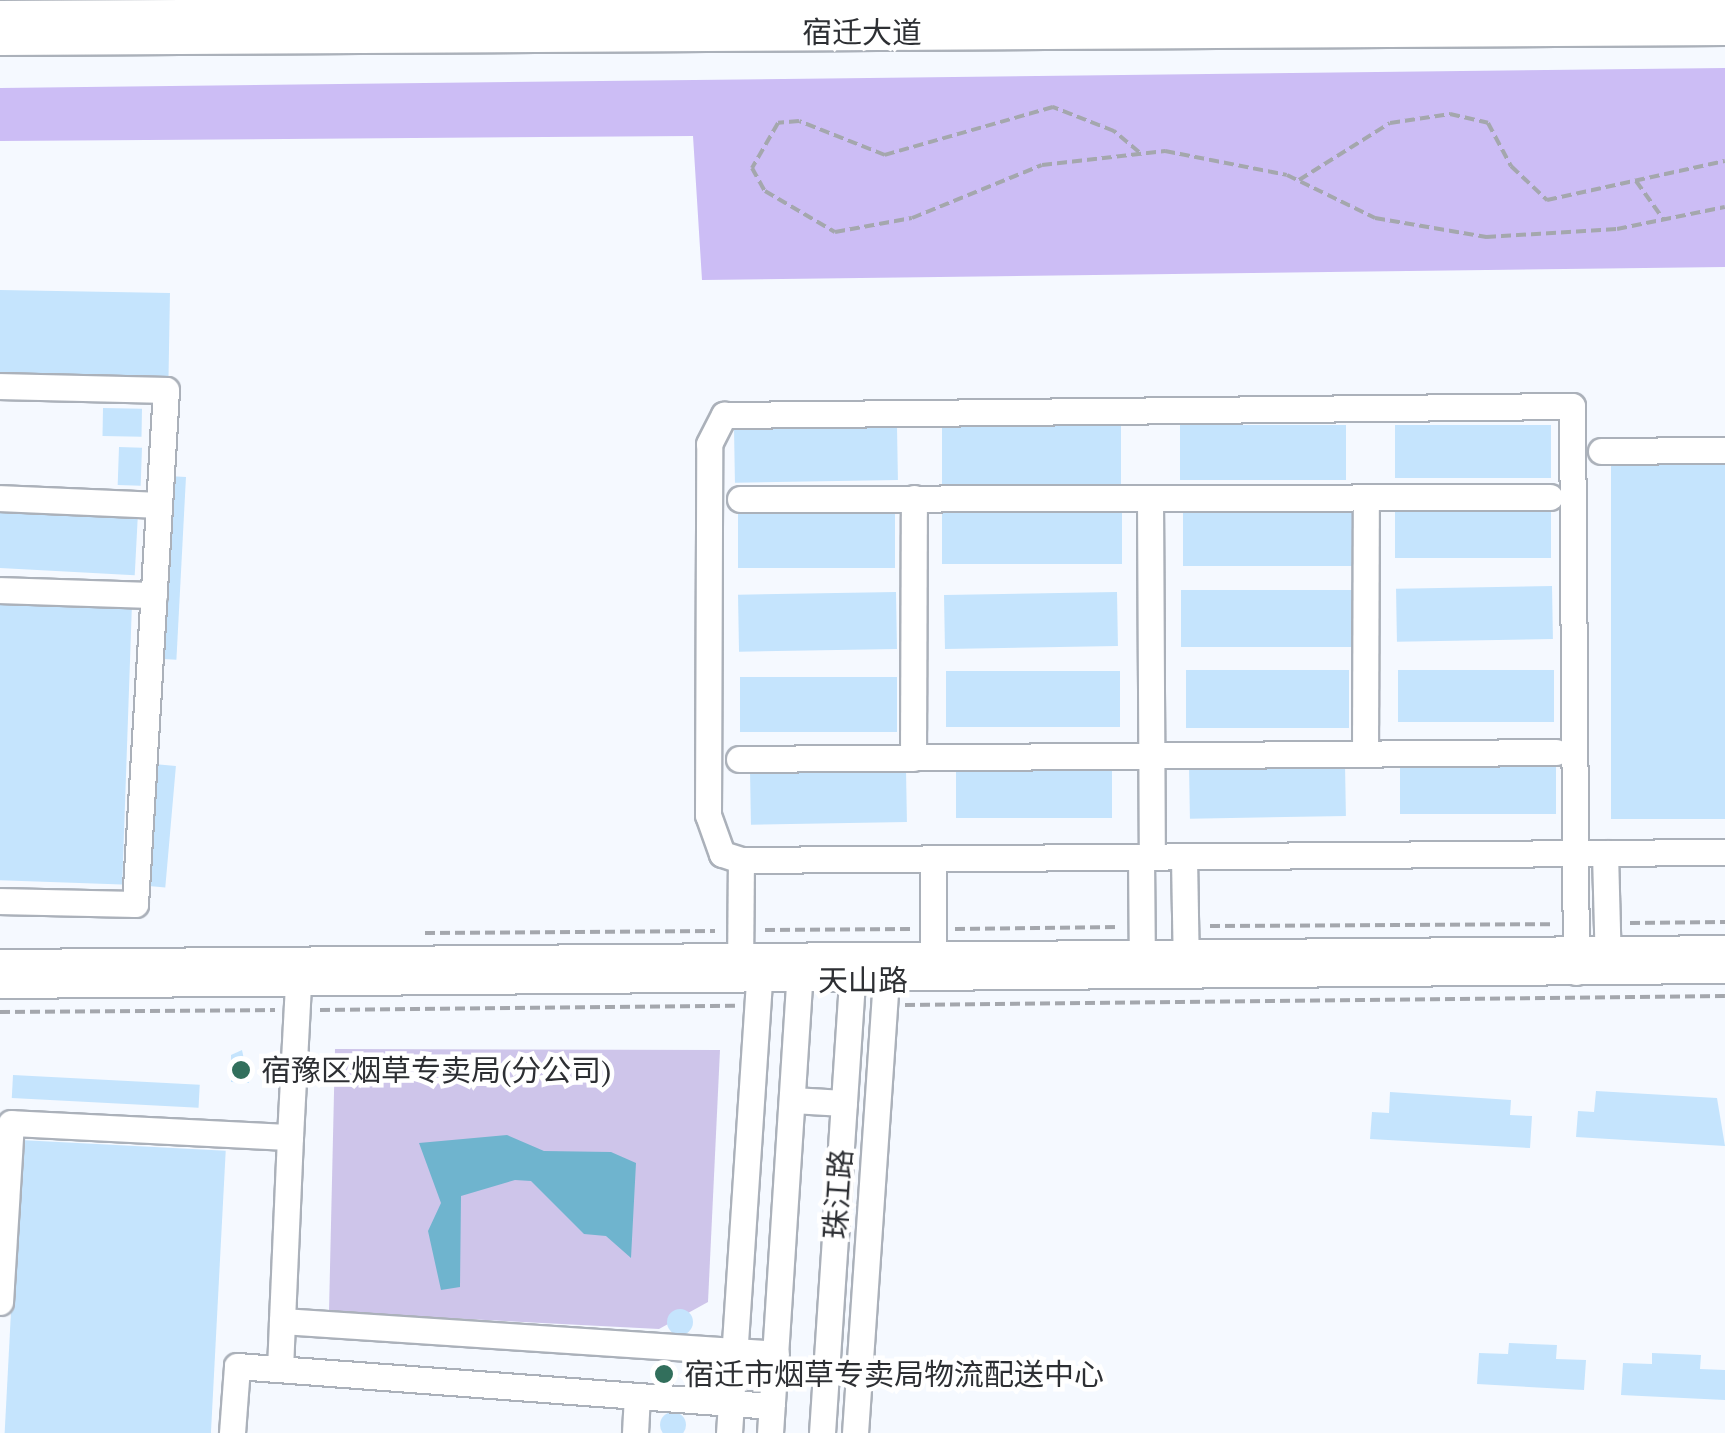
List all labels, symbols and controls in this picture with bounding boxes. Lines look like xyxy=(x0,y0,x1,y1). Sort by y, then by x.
street label: 宿迁大道 xyxy=(802,14,922,50)
street label: 天山路 xyxy=(818,962,908,998)
place label: 宿豫区烟草专卖局(分公司) xyxy=(261,1052,612,1088)
marker: 宿豫区烟草专卖局(分公司) xyxy=(230,1059,252,1081)
street label: 珠江路 xyxy=(817,1148,859,1240)
place label: 宿迁市烟草专卖局物流配送中心 xyxy=(684,1356,1104,1392)
marker: 宿迁市烟草专卖局物流配送中心 xyxy=(653,1363,675,1385)

